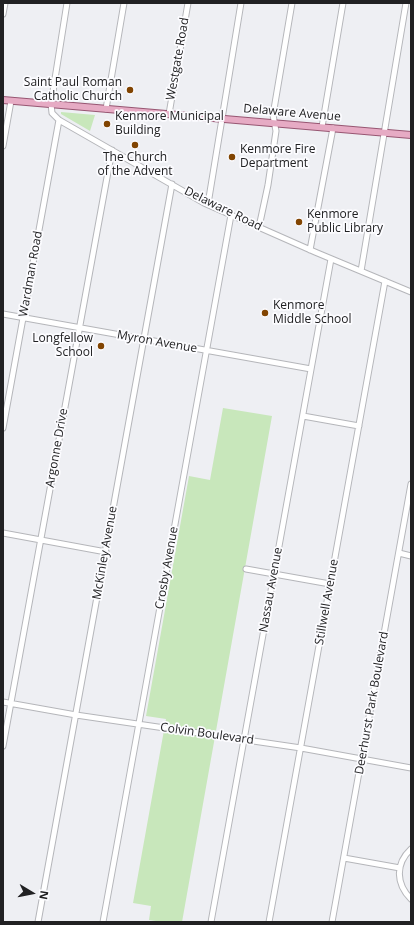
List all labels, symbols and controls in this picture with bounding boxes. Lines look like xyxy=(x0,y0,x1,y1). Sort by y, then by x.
street label: Westgate Road xyxy=(164,17,192,101)
place label: Saint Paul Roman Catholic Church xyxy=(24,76,122,104)
marker: Saint Paul Roman Catholic Church xyxy=(125,85,135,95)
street label: Delaware Avenue xyxy=(243,102,341,124)
place label: Kenmore Municipal Building xyxy=(115,110,224,138)
marker: Kenmore Municipal Building xyxy=(102,119,112,129)
marker: The Church of the Advent xyxy=(130,140,140,150)
place label: Kenmore Fire Department xyxy=(240,143,315,171)
place label: The Church of the Advent xyxy=(97,151,173,179)
marker: Kenmore Fire Department xyxy=(227,152,237,162)
street label: Delaware Road xyxy=(182,184,264,234)
place label: Kenmore Public Library xyxy=(307,208,383,236)
marker: Kenmore Public Library xyxy=(294,217,304,227)
street label: Wardman Road xyxy=(16,230,46,318)
place label: Kenmore Middle School xyxy=(273,299,352,327)
marker: Kenmore Middle School xyxy=(260,308,270,318)
street label: Myron Avenue xyxy=(116,328,198,356)
place label: Longfellow School xyxy=(32,332,93,360)
marker: Longfellow School xyxy=(96,341,106,351)
street label: Argonne Drive xyxy=(43,407,71,489)
street label: McKinley Avenue xyxy=(90,505,120,601)
street label: Crosby Avenue xyxy=(153,526,181,610)
street label: Nassau Avenue xyxy=(256,546,286,634)
street label: Stillwell Avenue xyxy=(312,558,342,646)
street label: Deerhurst Park Boulevard xyxy=(352,630,392,776)
street label: Colvin Boulevard xyxy=(159,720,255,748)
north arrow xyxy=(12,873,52,913)
text: N xyxy=(36,889,52,901)

